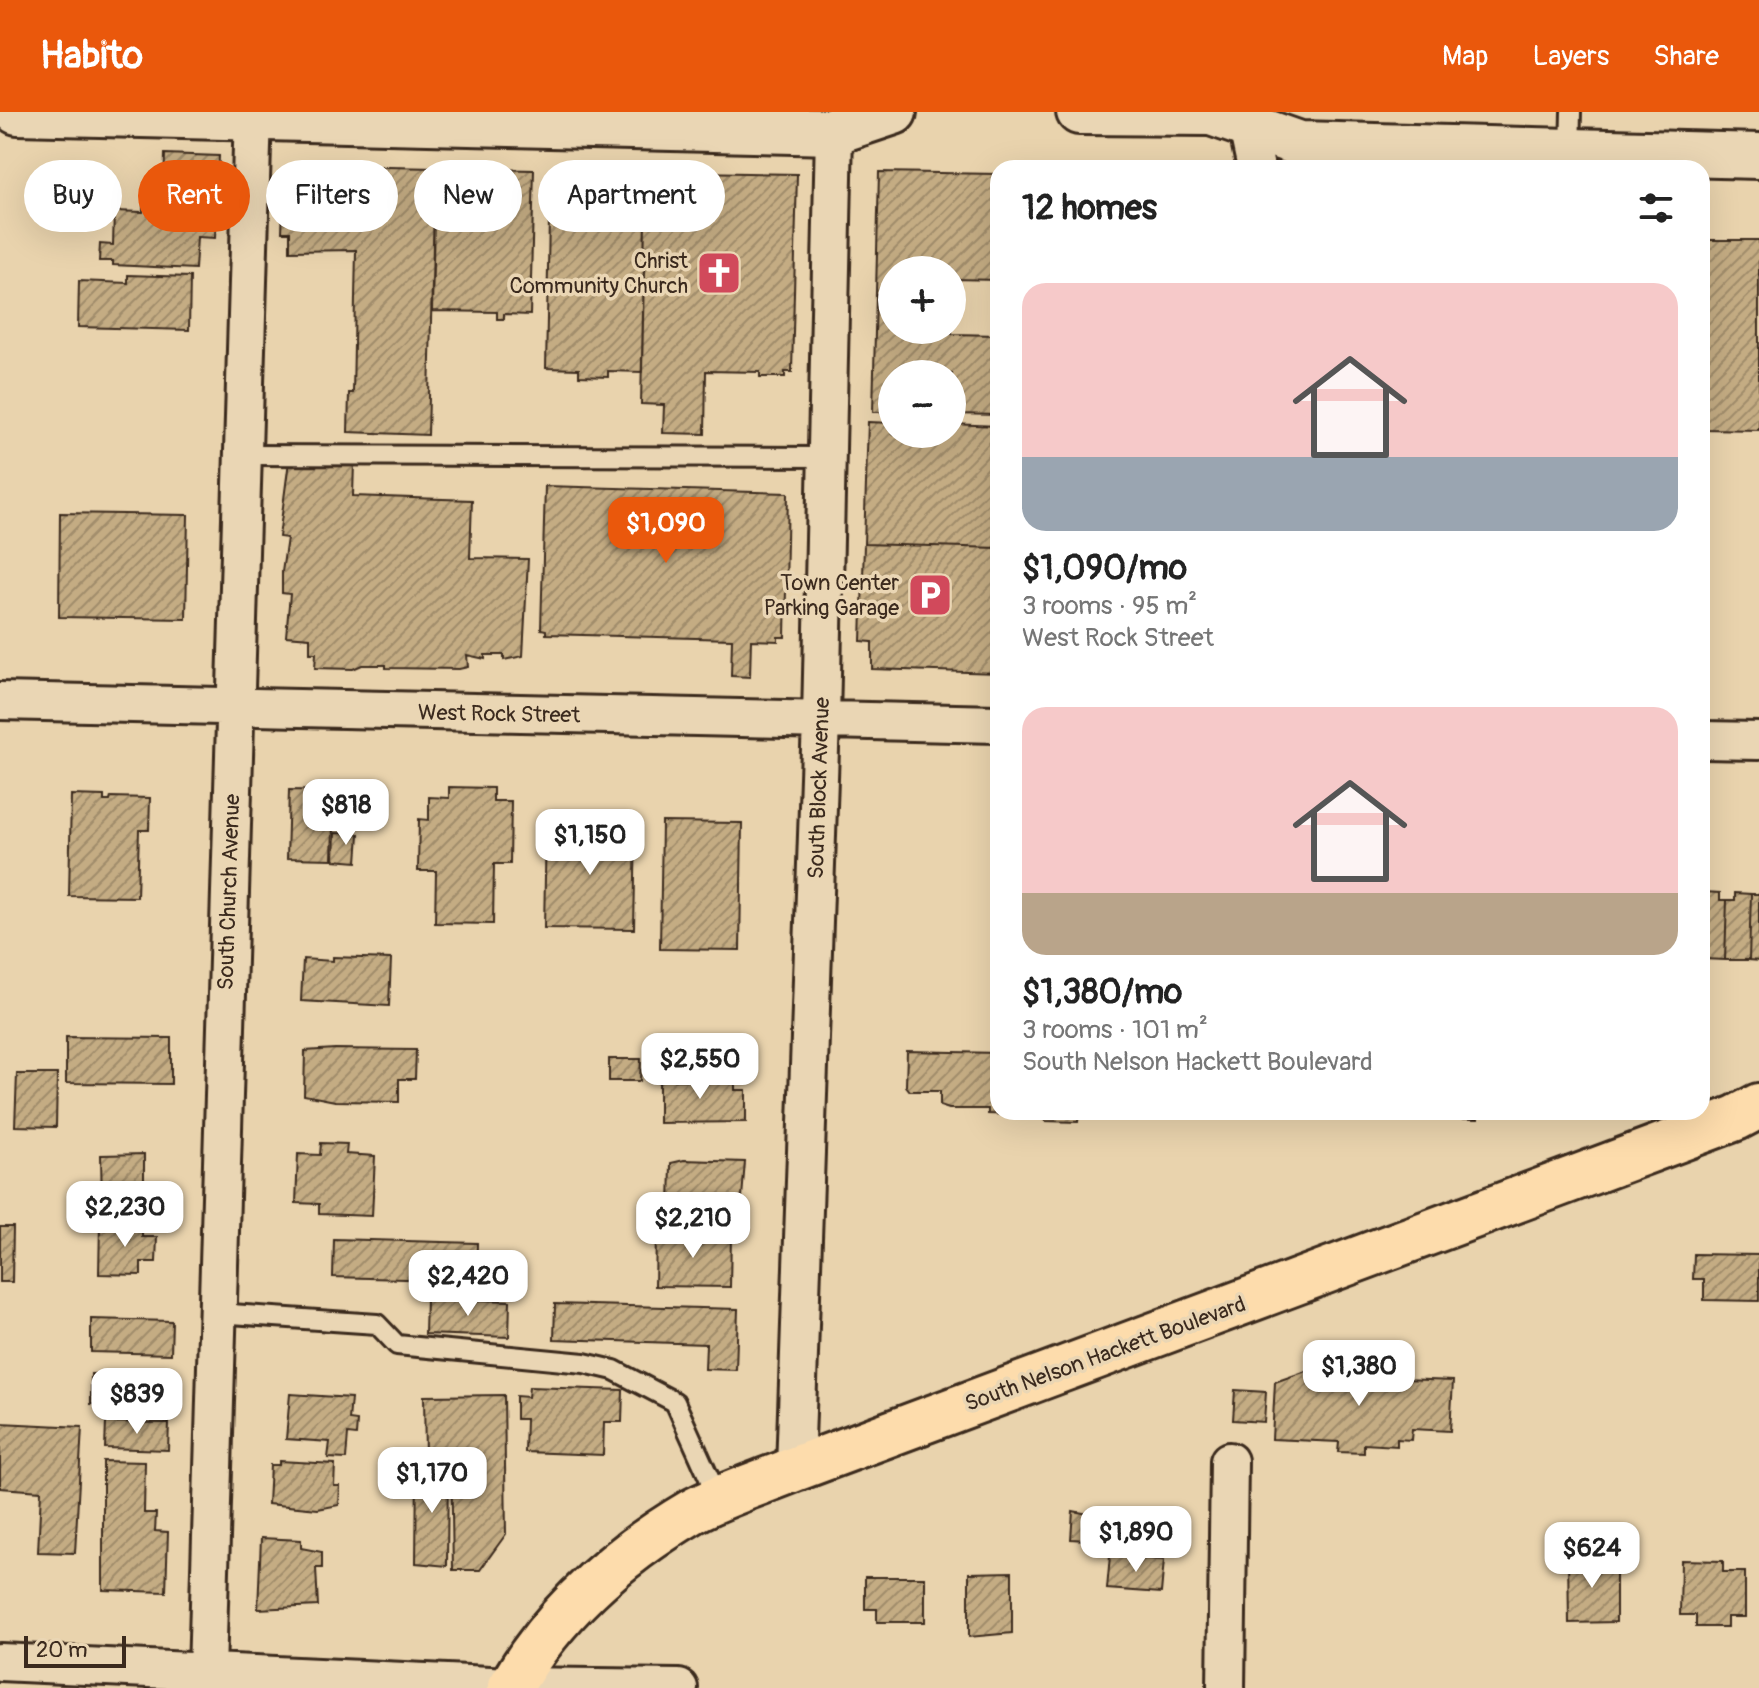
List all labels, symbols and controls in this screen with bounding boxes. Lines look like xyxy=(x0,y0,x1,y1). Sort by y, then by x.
text: Habito xyxy=(40,32,143,80)
text: Map xyxy=(1442,39,1488,74)
text: Layers xyxy=(1532,39,1609,74)
text: Share xyxy=(1653,39,1719,74)
chip: Buy xyxy=(24,160,122,232)
chip: Rent xyxy=(138,160,250,232)
chip: Filters xyxy=(266,160,398,232)
chip: New xyxy=(414,160,522,232)
chip: Apartment xyxy=(538,160,725,232)
icon: filters xyxy=(1634,186,1678,230)
text: 12 homes xyxy=(1022,187,1157,230)
place label: Christ Community Church xyxy=(509,247,688,300)
church icon: Christ Community Church xyxy=(695,249,743,297)
map controls xyxy=(878,256,966,448)
button: + xyxy=(878,256,966,344)
icon: home xyxy=(1278,335,1422,479)
button: − xyxy=(878,360,966,448)
pin: $1,090 xyxy=(601,497,731,565)
text: $1,090 xyxy=(626,507,706,539)
text: $1,090/mo xyxy=(1022,547,1187,590)
place label: Town Center Parking Garage xyxy=(764,569,899,622)
parking icon: Town Center Parking Garage xyxy=(906,571,954,619)
text: 3 rooms · 95 m² xyxy=(1022,590,1197,622)
text: West Rock Street xyxy=(1022,622,1214,654)
street label: South Block Avenue xyxy=(802,696,836,879)
street label: West Rock Street xyxy=(418,699,581,729)
icon: home xyxy=(1278,759,1422,903)
pin: $818 xyxy=(299,779,393,847)
text: $818 xyxy=(321,789,371,821)
street label: South Church Avenue xyxy=(212,793,246,991)
pin: $1,150 xyxy=(525,809,655,877)
text: $1,150 xyxy=(554,819,626,851)
text: $1,380/mo xyxy=(1022,971,1182,1014)
text: 3 rooms · 101 m² xyxy=(1022,1014,1208,1046)
pin: $2,550 xyxy=(635,1033,765,1101)
text: $2,550 xyxy=(659,1043,741,1075)
text: South Nelson Hackett Boulevard xyxy=(1022,1046,1373,1078)
pin: $2,230 xyxy=(60,1181,190,1249)
text: $2,230 xyxy=(84,1191,166,1223)
pin: $2,210 xyxy=(628,1192,758,1260)
text: $2,210 xyxy=(654,1202,732,1234)
pin: $2,420 xyxy=(403,1250,533,1318)
text: $2,420 xyxy=(427,1260,509,1292)
street label: South Nelson Hackett Boulevard xyxy=(961,1290,1250,1418)
pin: $1,380 xyxy=(1294,1340,1424,1408)
text: $1,380 xyxy=(1321,1350,1397,1382)
pin: $839 xyxy=(90,1368,184,1436)
text: $839 xyxy=(109,1378,165,1410)
pin: $1,170 xyxy=(367,1447,497,1515)
text: $1,170 xyxy=(396,1457,468,1489)
pin: $1,890 xyxy=(1071,1506,1201,1574)
text: $1,890 xyxy=(1098,1516,1174,1548)
pin: $624 xyxy=(1545,1522,1639,1590)
text: $624 xyxy=(1563,1532,1621,1564)
scale bar xyxy=(24,1632,126,1668)
text: 20 m xyxy=(36,1636,88,1664)

